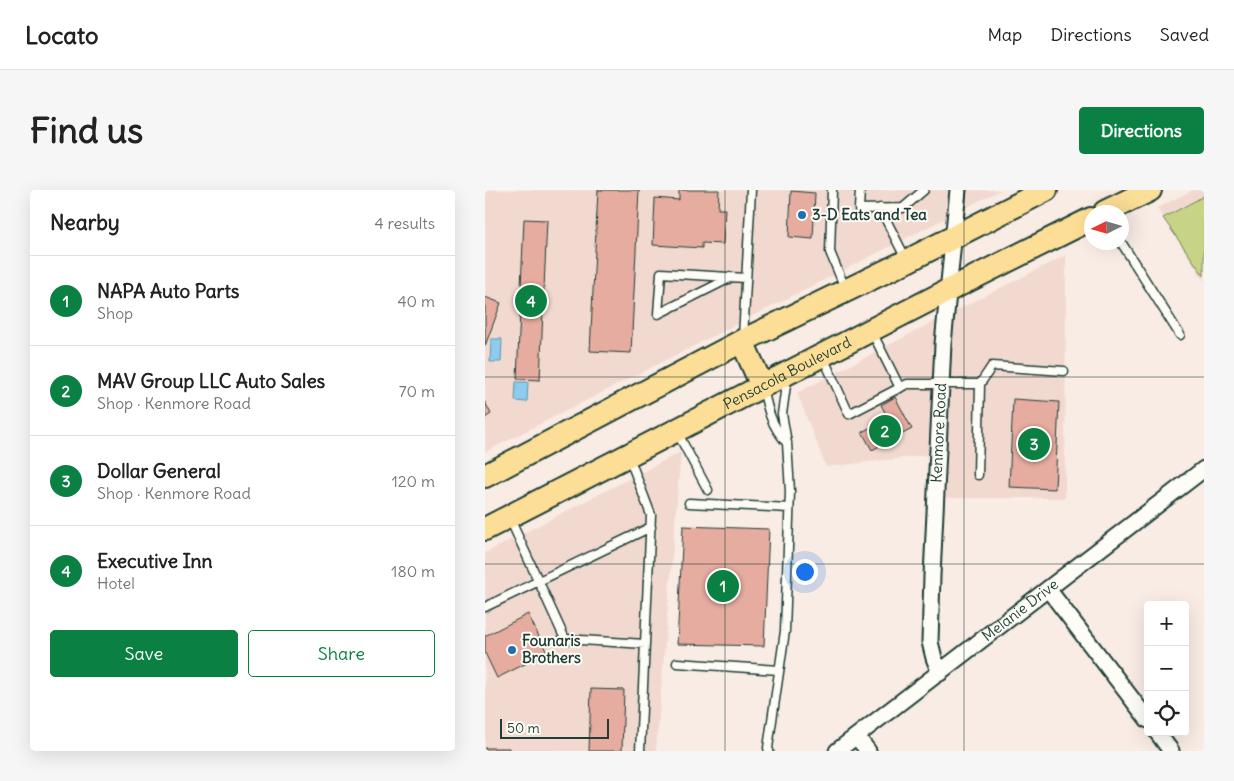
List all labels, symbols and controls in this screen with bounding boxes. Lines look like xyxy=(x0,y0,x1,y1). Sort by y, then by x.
text: Locato xyxy=(25,20,99,50)
text: Map xyxy=(987,23,1022,46)
text: Directions xyxy=(1050,23,1132,46)
text: Saved xyxy=(1160,23,1209,46)
button: Directions xyxy=(1079,107,1204,154)
text: Find us xyxy=(30,108,143,152)
place label: 3-D Eats and Tea xyxy=(812,205,927,224)
north arrow xyxy=(1084,205,1129,250)
text: Nearby xyxy=(50,209,120,236)
marker: 3-D Eats and Tea xyxy=(796,209,808,221)
text: 4 results xyxy=(374,213,435,233)
text: NAPA Auto Parts xyxy=(97,279,239,303)
pin: 4 xyxy=(515,282,547,320)
text: 1 xyxy=(63,291,69,311)
text: 40 m xyxy=(397,291,435,311)
text: Shop xyxy=(97,303,133,323)
street label: Pensacola Boulevard xyxy=(720,332,854,414)
text: MAV Group LLC Auto Sales xyxy=(97,369,325,393)
text: 2 xyxy=(62,381,70,401)
text: 70 m xyxy=(399,381,435,401)
street label: Kenmore Road xyxy=(926,382,950,483)
text: Shop · Kenmore Road xyxy=(97,393,251,413)
pin: 2 xyxy=(869,412,901,450)
pin: 3 xyxy=(1018,425,1050,463)
text: Dollar General xyxy=(97,459,221,483)
text: 3 xyxy=(61,471,71,491)
text: 120 m xyxy=(392,471,435,491)
text: Shop · Kenmore Road xyxy=(97,483,251,503)
text: Executive Inn xyxy=(97,549,213,573)
your location xyxy=(792,559,818,585)
text: 4 xyxy=(61,561,71,581)
text: 180 m xyxy=(391,561,435,581)
pin: 1 xyxy=(707,567,739,605)
text: Hotel xyxy=(97,573,135,593)
street label: Melanie Drive xyxy=(978,574,1062,645)
map controls xyxy=(1144,601,1189,736)
button: + xyxy=(1144,601,1189,646)
button: Save xyxy=(50,630,238,677)
button: Share xyxy=(248,630,435,677)
place label: Founaris Brothers xyxy=(522,631,581,667)
marker: Founaris Brothers xyxy=(506,644,518,656)
button: − xyxy=(1144,646,1189,691)
button: locate xyxy=(1144,691,1189,736)
scale bar xyxy=(500,716,609,739)
text: 50 m xyxy=(507,719,540,737)

